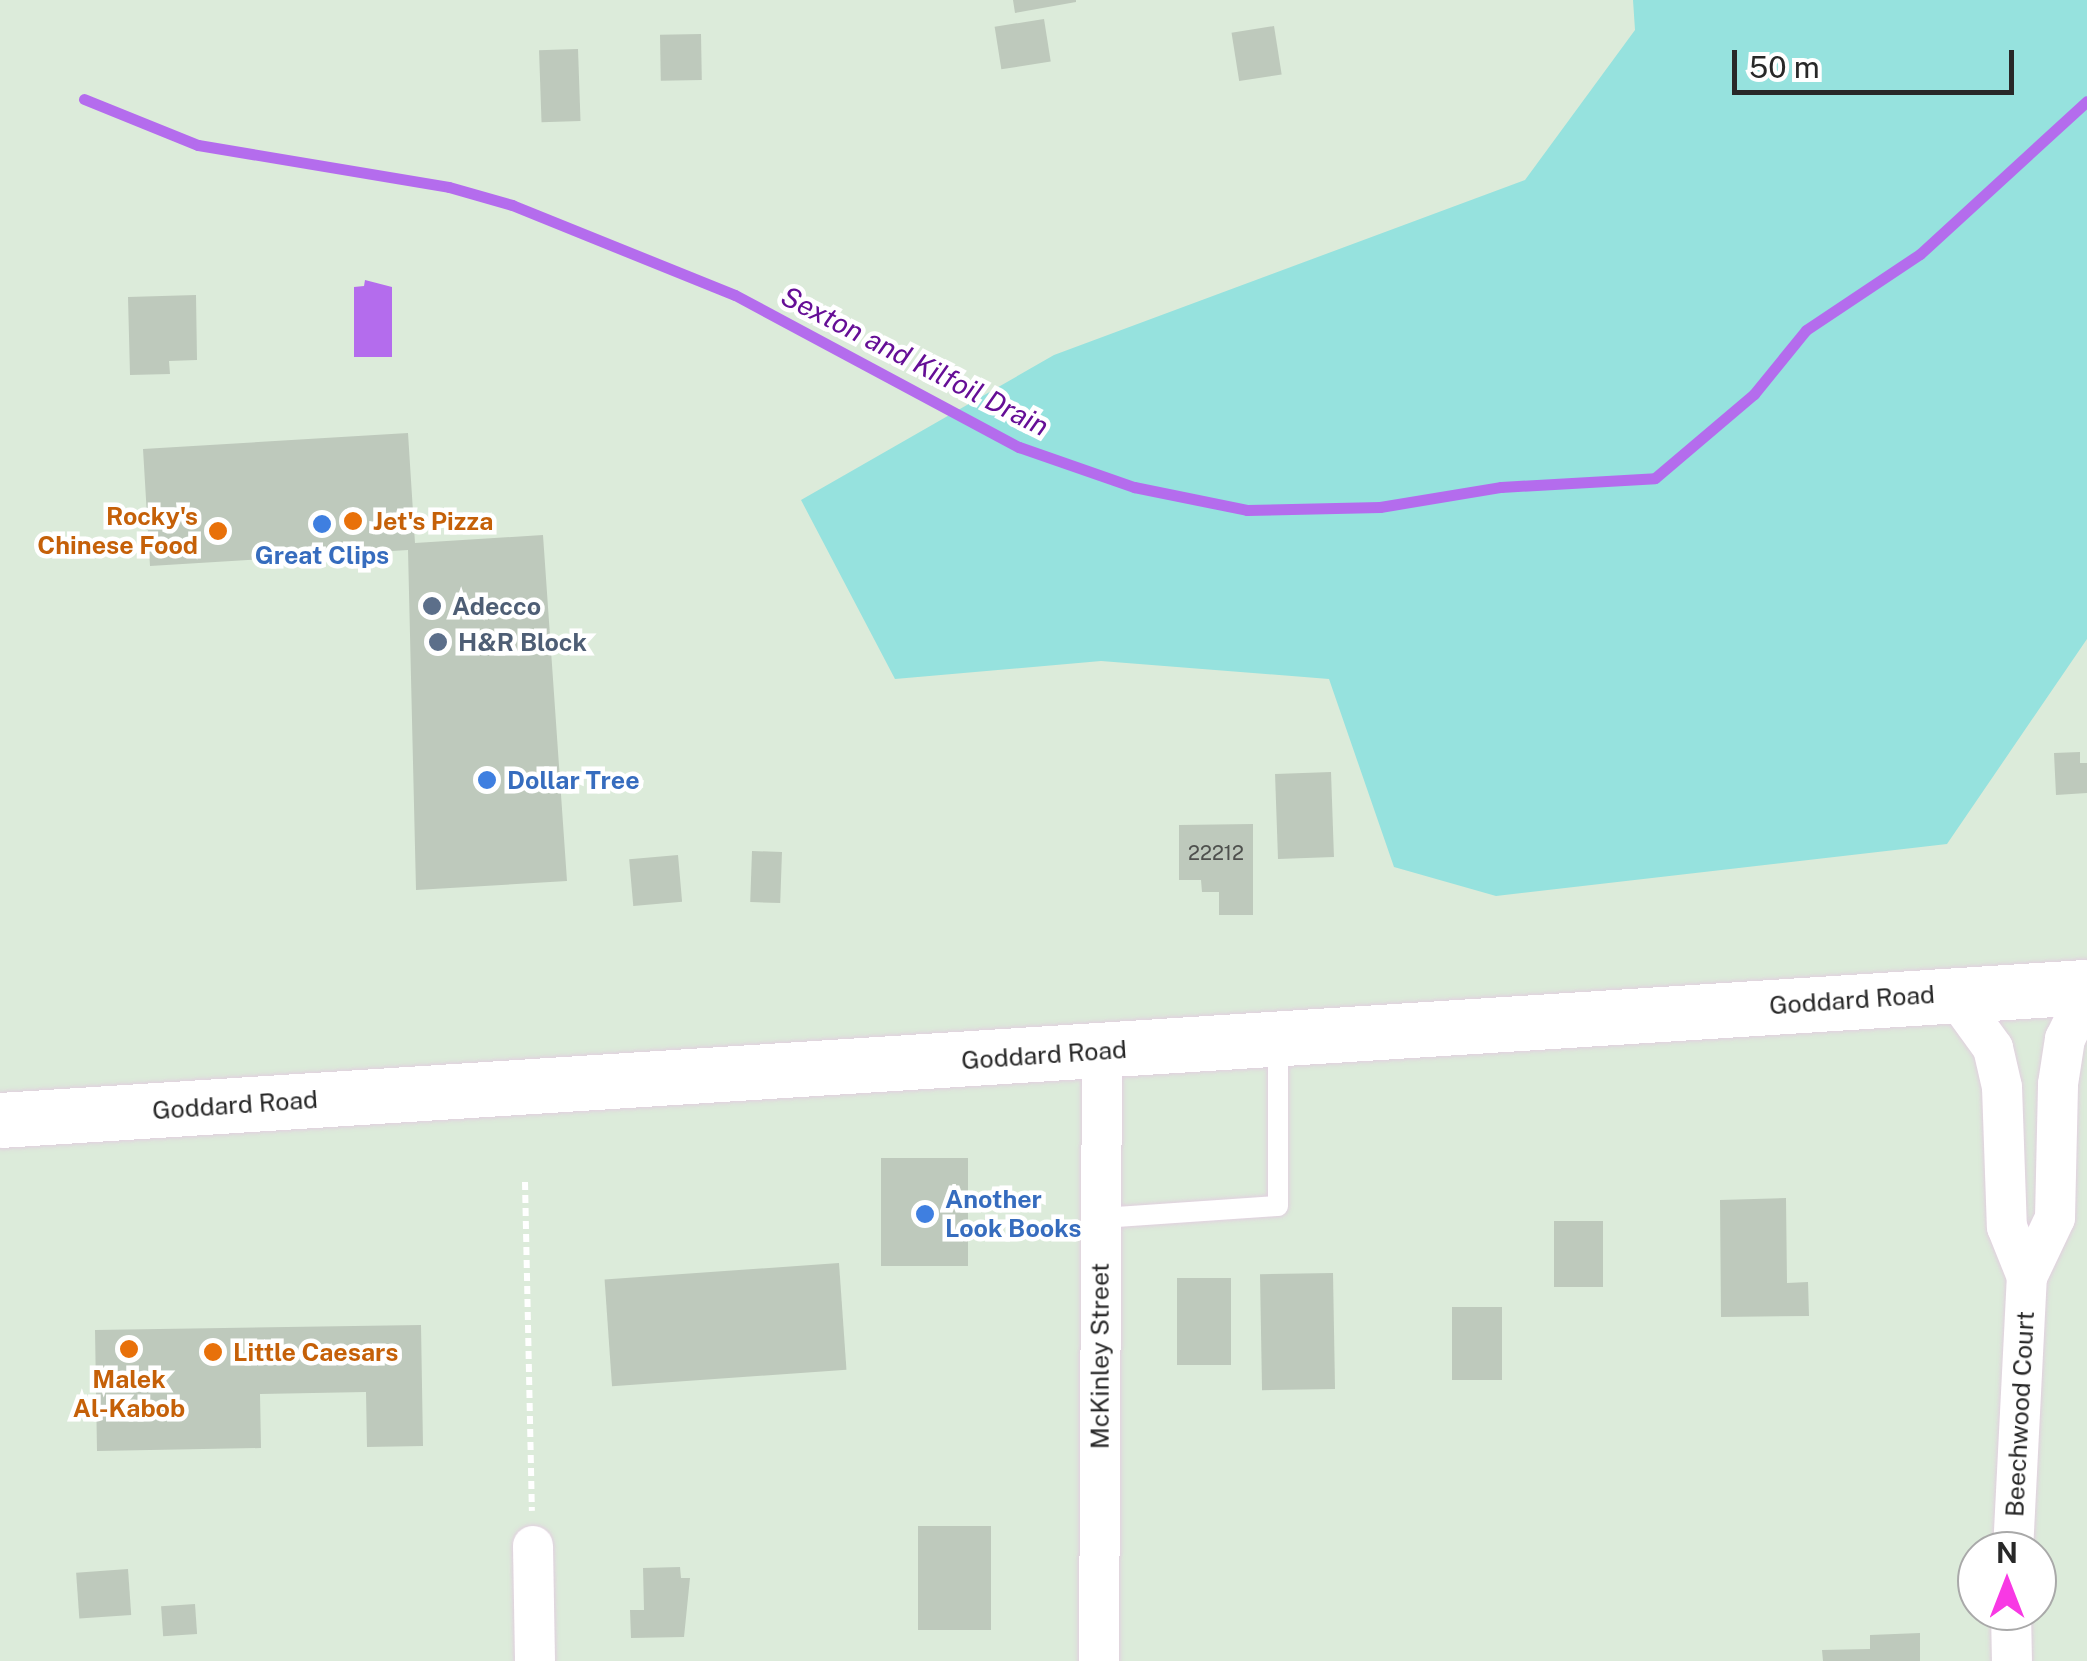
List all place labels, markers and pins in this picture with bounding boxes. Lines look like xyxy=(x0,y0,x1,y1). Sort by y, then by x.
place label: Rocky's Chinese Food xyxy=(37,502,198,561)
place label: Jet's Pizza xyxy=(373,506,494,536)
marker: Jet's Pizza xyxy=(342,510,364,532)
marker: Great Clips xyxy=(311,513,333,535)
marker: Rocky's Chinese Food xyxy=(207,520,229,542)
place label: Great Clips xyxy=(255,540,389,570)
place label: Adecco xyxy=(452,591,541,621)
marker: Adecco xyxy=(421,595,443,617)
place label: H&R Block xyxy=(458,627,587,657)
marker: H&R Block xyxy=(427,631,449,653)
place label: Dollar Tree xyxy=(507,765,640,795)
marker: Dollar Tree xyxy=(476,769,498,791)
place label: Another Look Books xyxy=(945,1185,1081,1244)
marker: Another Look Books xyxy=(914,1203,936,1225)
place label: Little Caesars xyxy=(233,1337,399,1367)
marker: Malek Al-Kabob xyxy=(118,1338,140,1360)
marker: Little Caesars xyxy=(202,1341,224,1363)
place label: Malek Al-Kabob xyxy=(73,1365,185,1424)

